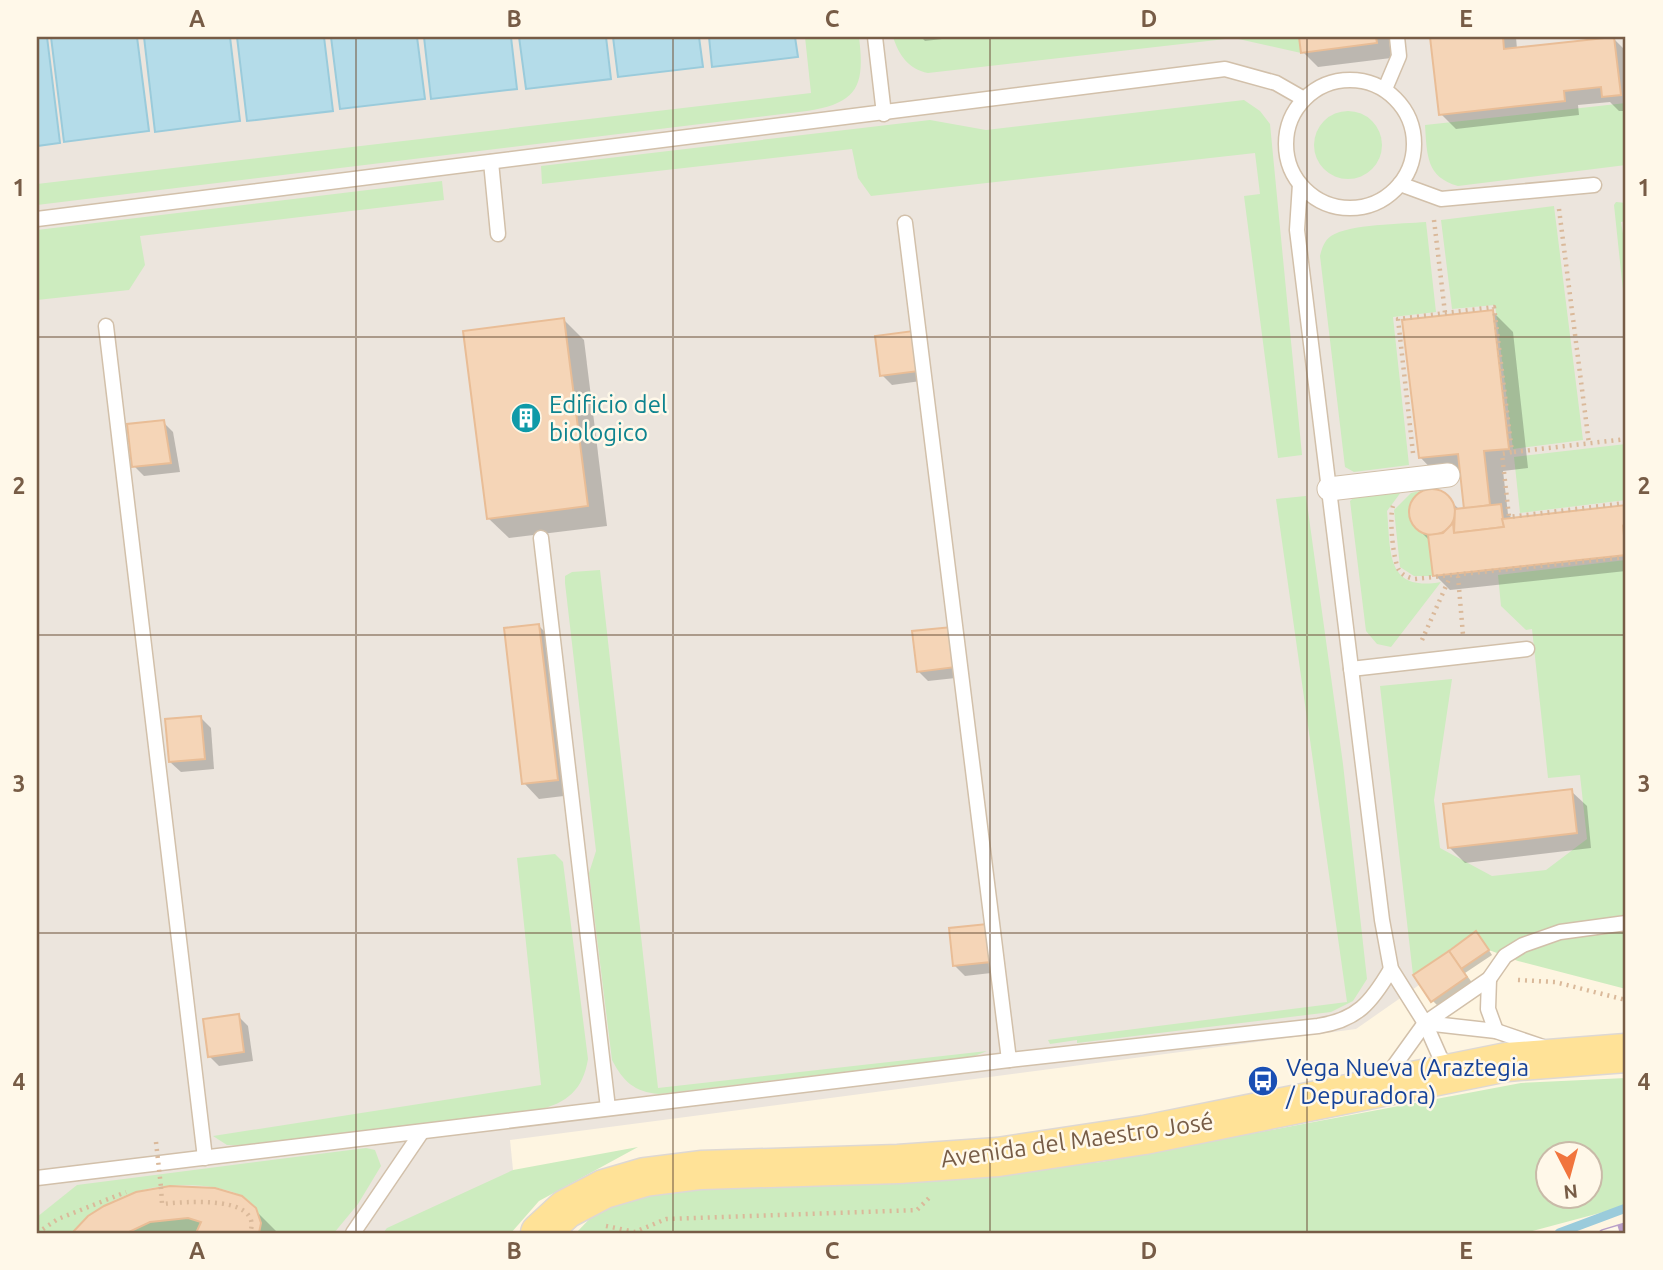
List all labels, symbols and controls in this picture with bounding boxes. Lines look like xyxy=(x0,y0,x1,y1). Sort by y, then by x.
text: A xyxy=(189,6,205,31)
text: B xyxy=(506,6,522,31)
text: C xyxy=(825,6,840,31)
text: D xyxy=(1141,6,1157,31)
text: E xyxy=(1459,6,1473,31)
text: 1 xyxy=(13,175,25,200)
text: 1 xyxy=(1638,175,1650,200)
place label: Edificio del biologico xyxy=(549,391,667,446)
building icon: Edificio del biologico xyxy=(509,401,543,435)
text: 2 xyxy=(13,473,25,498)
text: 2 xyxy=(1638,473,1650,498)
text: 3 xyxy=(13,771,25,796)
text: 3 xyxy=(1638,771,1650,796)
place label: Vega Nueva (Araztegia / Depuradora) xyxy=(1285,1054,1529,1109)
bus stop icon: Vega Nueva (Araztegia / Depuradora) xyxy=(1246,1064,1280,1098)
text: 4 xyxy=(13,1069,26,1094)
text: 4 xyxy=(1638,1069,1651,1094)
street label: Avenida del Maestro José xyxy=(939,1107,1215,1173)
north arrow xyxy=(1534,1140,1604,1210)
text: N xyxy=(1563,1180,1579,1204)
text: A xyxy=(189,1238,205,1263)
text: B xyxy=(506,1238,522,1263)
text: C xyxy=(825,1238,840,1263)
text: D xyxy=(1141,1238,1157,1263)
text: E xyxy=(1459,1238,1473,1263)

